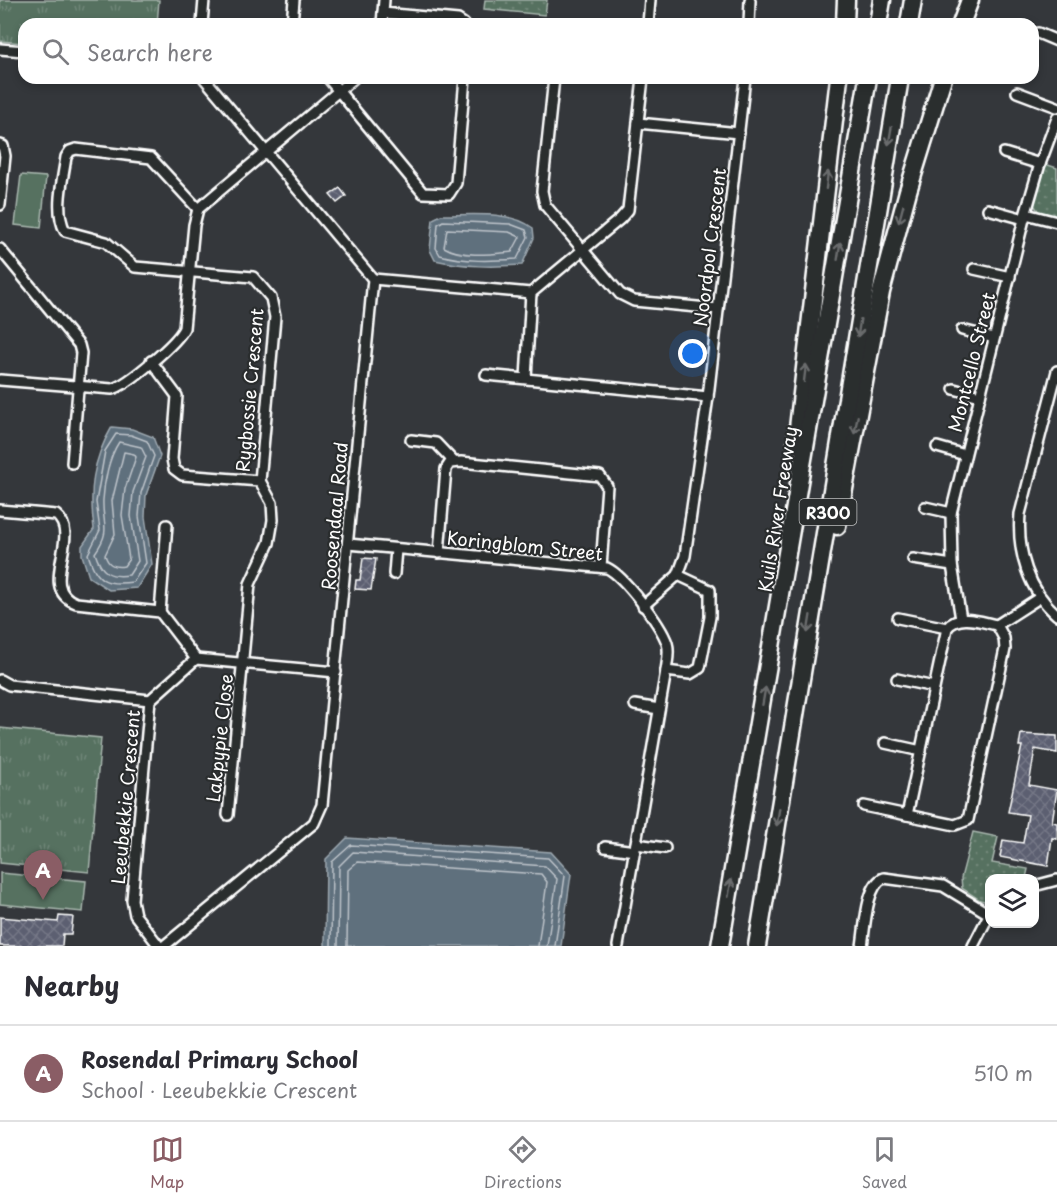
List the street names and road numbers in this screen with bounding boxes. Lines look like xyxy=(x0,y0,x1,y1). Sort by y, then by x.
street label: Noordpol Crescent xyxy=(686,166,732,328)
street label: Montcello Street xyxy=(941,289,1001,435)
street label: Rygbossie Crescent xyxy=(228,307,270,473)
street label: Kuils River Freeway xyxy=(751,424,803,594)
street label: Roosendaal Road xyxy=(314,441,354,591)
road number: R300 xyxy=(800,499,856,525)
street label: Koringblom Street xyxy=(446,523,604,567)
street label: Lakpypie Close xyxy=(199,673,239,803)
street label: Leeubekkie Crescent xyxy=(104,709,146,885)

